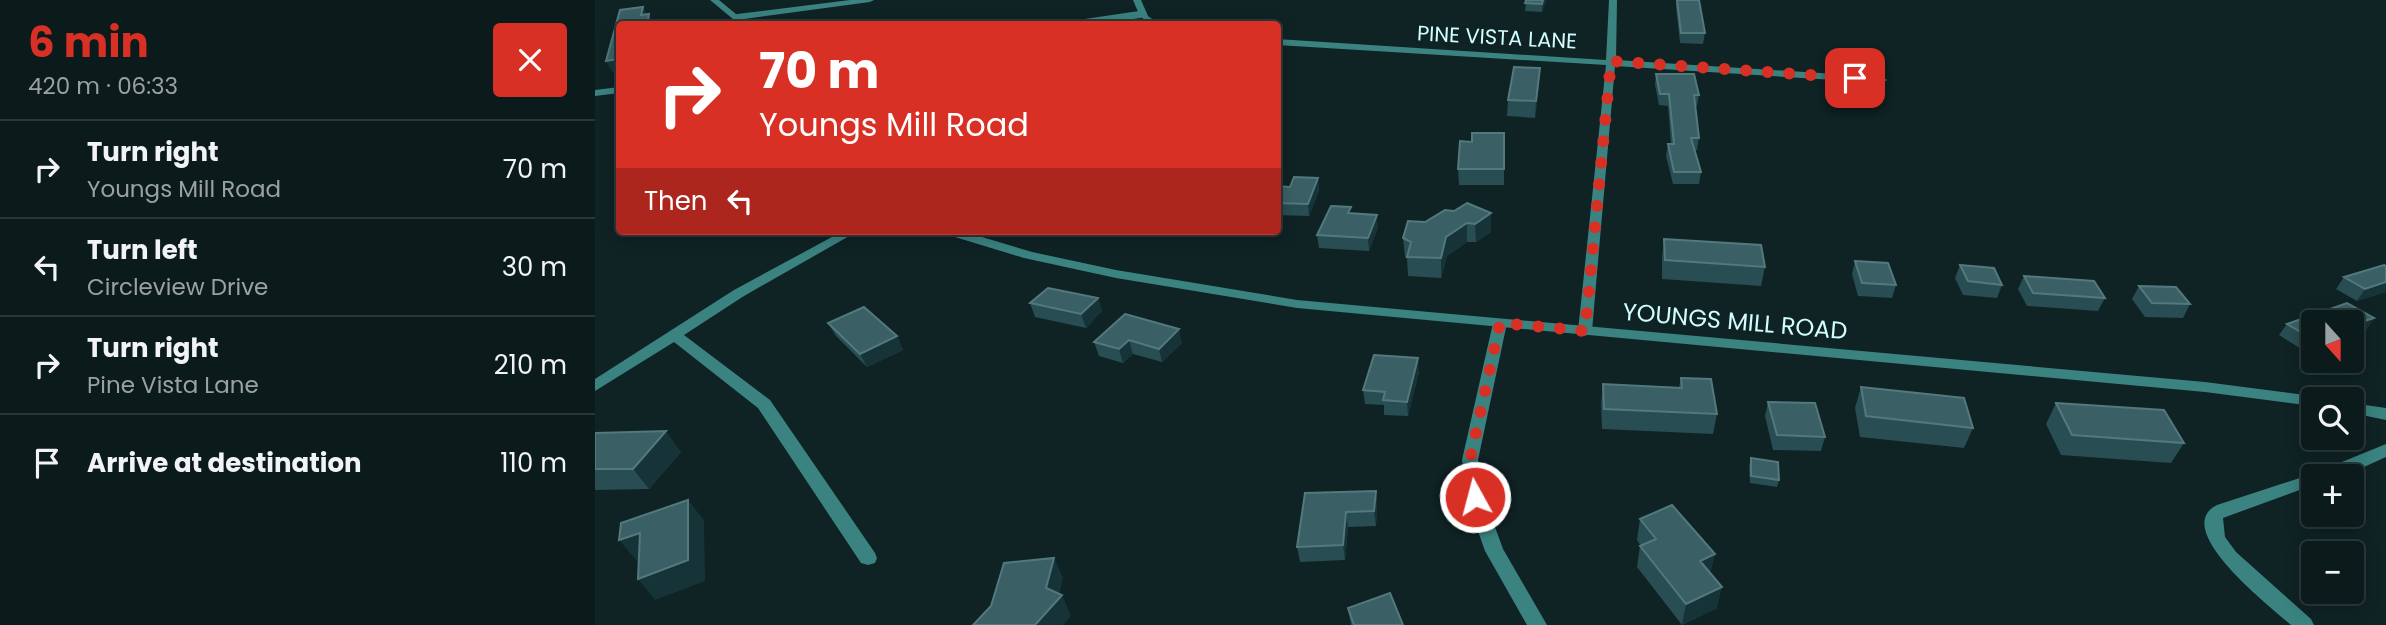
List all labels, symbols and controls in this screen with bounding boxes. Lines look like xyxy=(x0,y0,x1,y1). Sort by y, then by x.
text: 6 min xyxy=(28,13,149,72)
street label: PINE VISTA LANE xyxy=(1416,18,1578,56)
button: close xyxy=(493,23,567,97)
text: 70 m xyxy=(759,37,879,105)
pin xyxy=(1825,48,1885,108)
icon: right xyxy=(644,49,735,140)
icon: arrive xyxy=(1836,59,1874,97)
text: 420 m · 06:33 xyxy=(28,70,178,102)
text: Youngs Mill Road xyxy=(759,102,1029,147)
text: Turn right xyxy=(87,134,219,170)
icon: right xyxy=(28,150,66,188)
text: 70 m xyxy=(503,151,567,187)
text: Youngs Mill Road xyxy=(87,173,281,205)
icon: left xyxy=(721,182,759,220)
text: Then xyxy=(644,183,707,219)
text: Turn left xyxy=(87,232,198,268)
icon: left xyxy=(28,248,66,286)
text: 30 m xyxy=(502,249,567,285)
text: Circleview Drive xyxy=(87,271,268,303)
street label: YOUNGS MILL ROAD xyxy=(1621,295,1849,347)
north arrow xyxy=(2301,310,2364,373)
map controls xyxy=(2301,310,2364,604)
text: Turn right xyxy=(87,330,219,366)
icon: right xyxy=(28,346,66,384)
text: 210 m xyxy=(494,347,567,383)
text: Pine Vista Lane xyxy=(87,369,259,401)
button: search xyxy=(2301,387,2364,450)
icon: arrive xyxy=(28,444,66,482)
text: Arrive at destination xyxy=(87,445,362,481)
text: 110 m xyxy=(500,445,567,481)
position arrow xyxy=(1438,460,1512,534)
button: + xyxy=(2301,464,2364,527)
button: − xyxy=(2301,541,2364,604)

